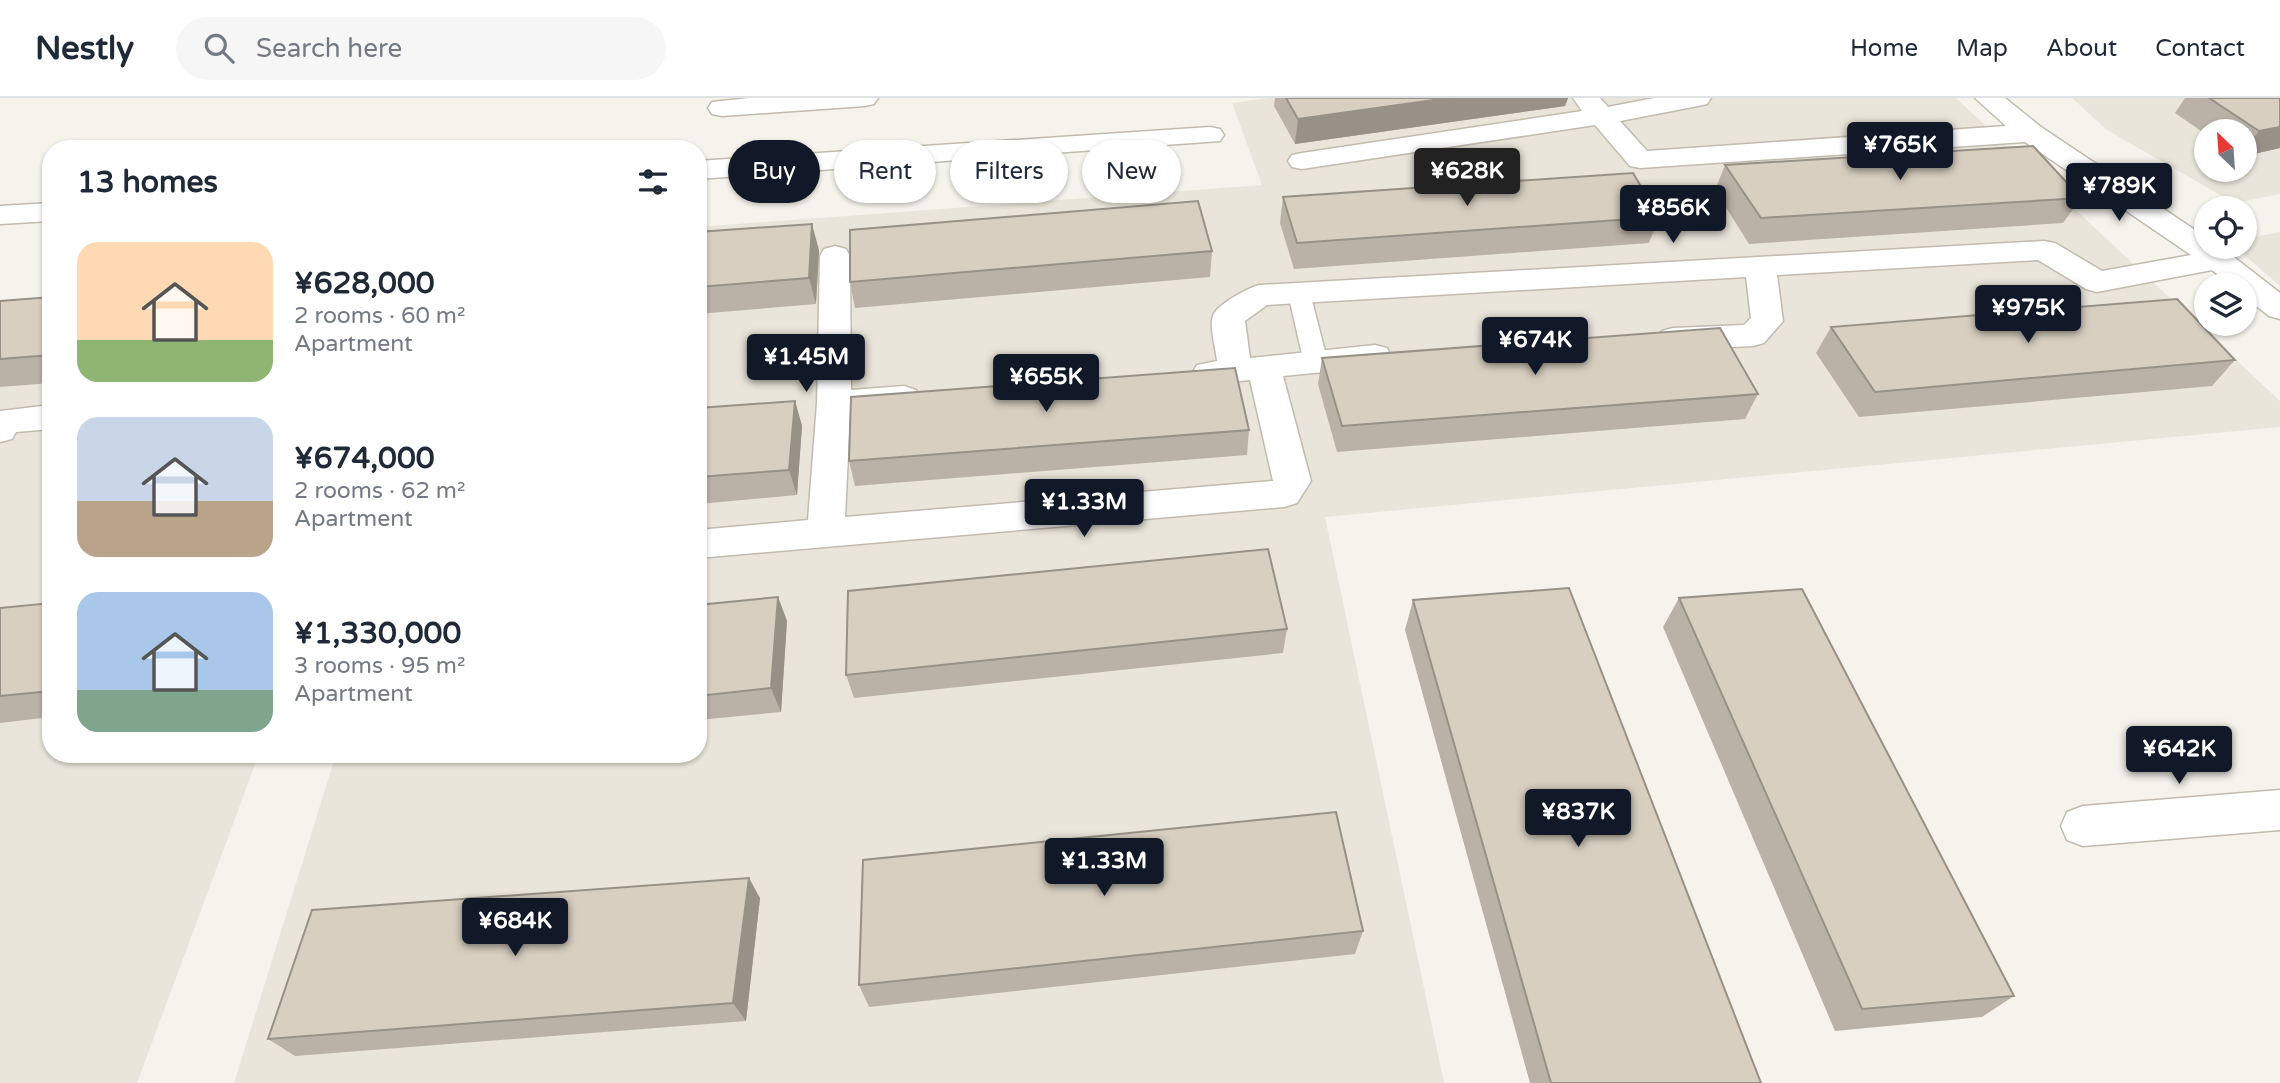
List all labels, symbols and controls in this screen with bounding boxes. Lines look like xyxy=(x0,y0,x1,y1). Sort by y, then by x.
search box xyxy=(176,17,666,80)
text: Nestly xyxy=(35,29,134,68)
icon: search xyxy=(200,29,238,67)
text: Search here xyxy=(256,33,402,64)
text: Home xyxy=(1850,34,1918,63)
text: Map xyxy=(1956,34,2008,63)
text: About xyxy=(2046,34,2117,63)
text: Contact xyxy=(2155,34,2245,63)
north arrow xyxy=(2194,119,2258,182)
map controls xyxy=(2194,119,2257,336)
pin: ¥765K xyxy=(1851,122,1949,182)
text: ¥765K xyxy=(1863,131,1937,159)
chip: Buy xyxy=(728,140,820,203)
chip: Rent xyxy=(834,140,936,203)
chip: Filters xyxy=(950,140,1068,203)
chip: New xyxy=(1082,140,1181,203)
pin: ¥628K xyxy=(1418,148,1516,208)
text: ¥628K xyxy=(1430,157,1504,185)
icon: filters xyxy=(634,163,672,201)
text: 13 homes xyxy=(77,164,218,201)
pin: ¥789K xyxy=(2070,164,2168,223)
text: ¥789K xyxy=(2082,172,2156,200)
pin: ¥856K xyxy=(1624,186,1722,245)
text: ¥856K xyxy=(1636,194,1710,222)
button: locate xyxy=(2194,196,2257,259)
text: ¥628,000 xyxy=(294,265,435,302)
icon: home xyxy=(133,270,217,354)
button: layers xyxy=(2194,273,2257,336)
pin: ¥975K xyxy=(1979,286,2077,345)
text: ¥975K xyxy=(1991,294,2065,322)
text: 2 rooms · 60 m² xyxy=(294,302,465,330)
pin: ¥674K xyxy=(1486,317,1584,377)
text: ¥674K xyxy=(1498,326,1572,354)
text: Apartment xyxy=(294,330,413,358)
pin: ¥1.45M xyxy=(749,334,863,394)
text: ¥1.45M xyxy=(763,343,849,371)
pin: ¥655K xyxy=(997,354,1095,414)
text: ¥655K xyxy=(1009,363,1083,391)
text: ¥674,000 xyxy=(294,440,435,477)
icon: home xyxy=(133,445,217,529)
text: 2 rooms · 62 m² xyxy=(294,477,465,505)
pin: ¥1.33M xyxy=(1027,480,1141,539)
text: ¥1.33M xyxy=(1041,488,1127,516)
text: Apartment xyxy=(294,505,413,533)
text: ¥1,330,000 xyxy=(294,615,461,652)
icon: home xyxy=(133,620,217,704)
text: 3 rooms · 95 m² xyxy=(294,652,465,680)
text: Apartment xyxy=(294,680,413,708)
pin: ¥642K xyxy=(2130,726,2228,786)
text: ¥642K xyxy=(2142,735,2216,763)
pin: ¥837K xyxy=(1529,790,1627,849)
text: ¥837K xyxy=(1541,798,1615,826)
pin: ¥1.33M xyxy=(1047,838,1161,898)
text: ¥1.33M xyxy=(1061,847,1147,875)
pin: ¥684K xyxy=(466,898,564,958)
text: ¥684K xyxy=(478,907,552,935)

